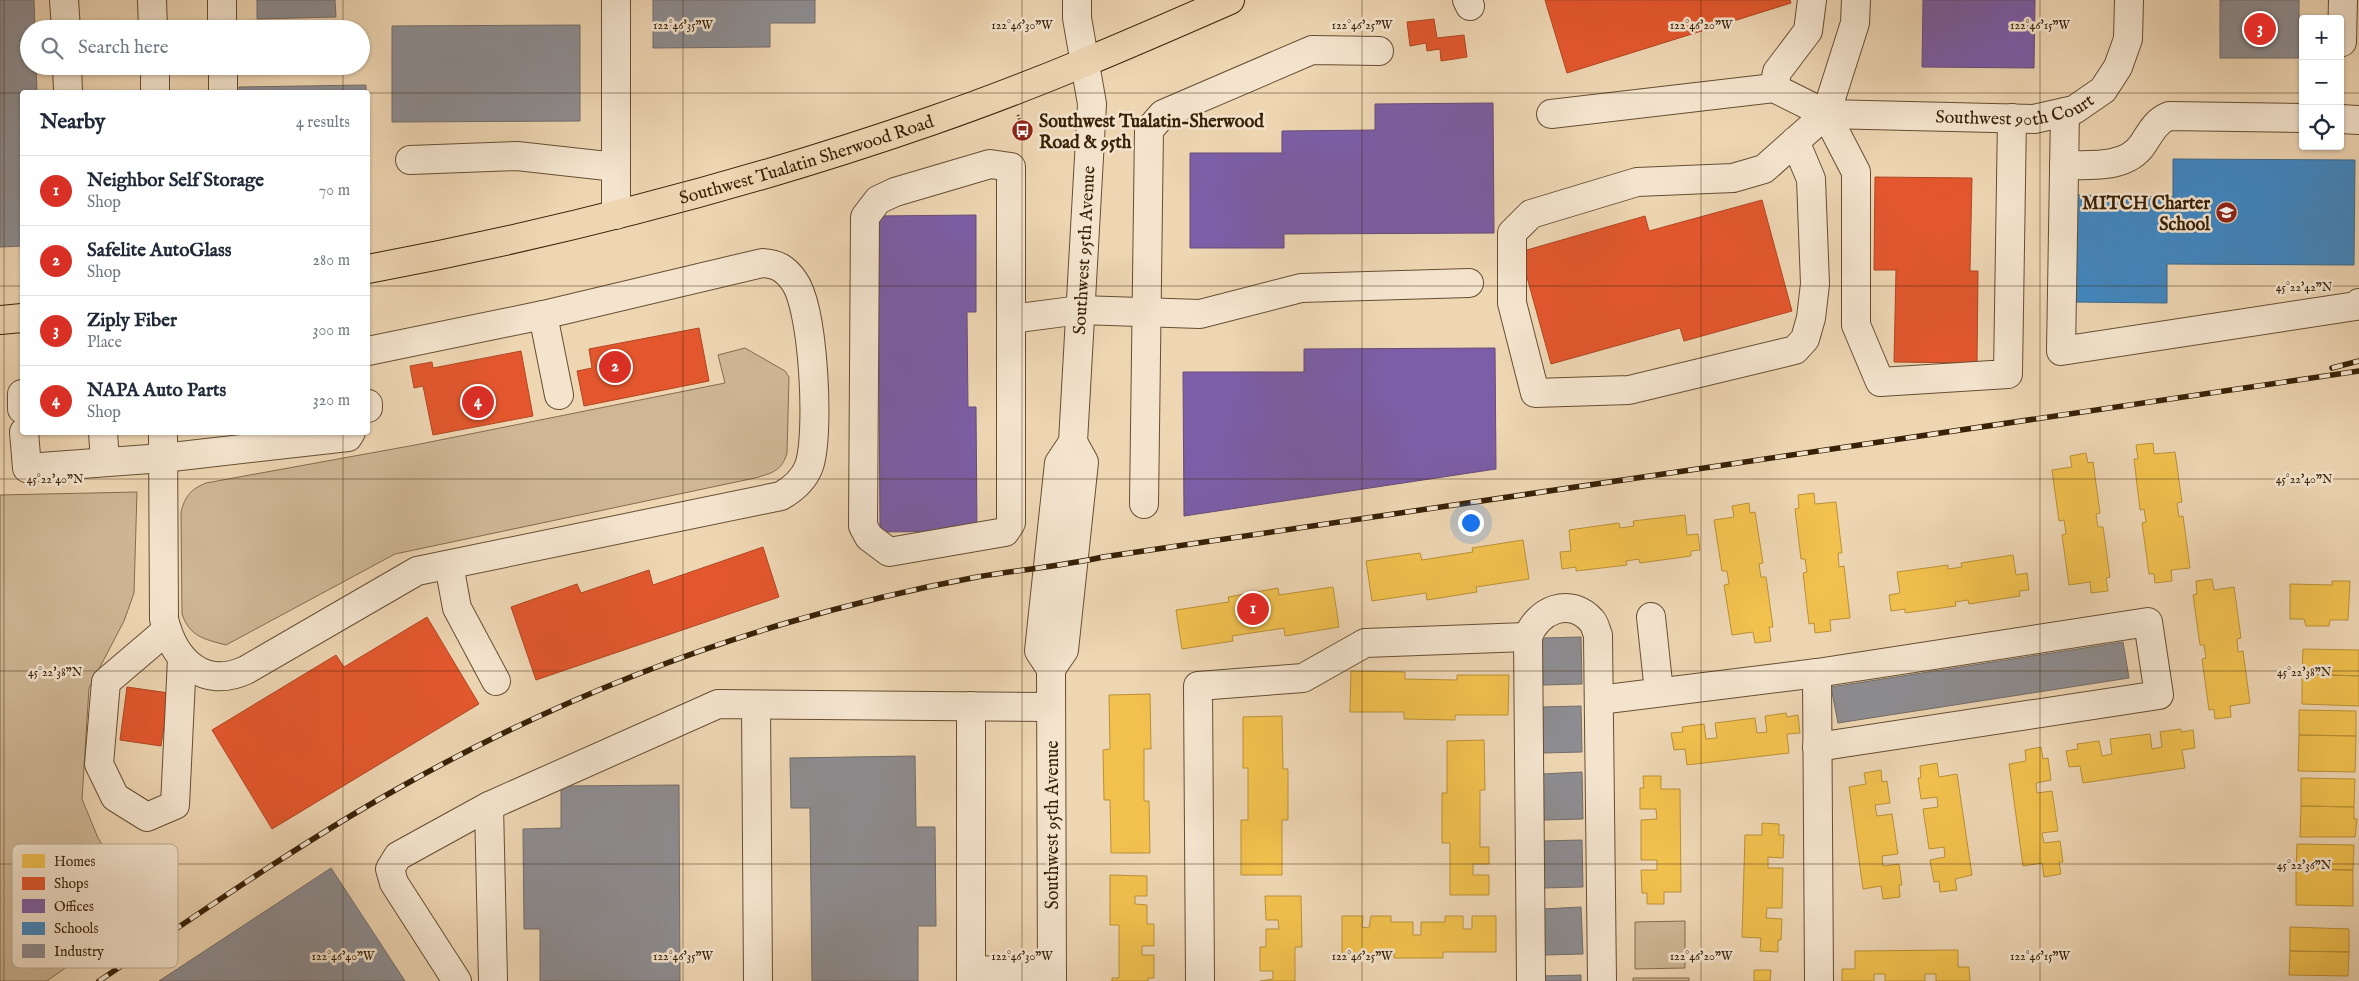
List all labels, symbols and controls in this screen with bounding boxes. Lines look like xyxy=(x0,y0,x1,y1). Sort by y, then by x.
pin: 3 xyxy=(2244,10,2276,48)
map controls xyxy=(2299,15,2344,150)
button: + xyxy=(2299,15,2344,60)
text: 122°46'35"W xyxy=(653,18,714,33)
text: 122°46'30"W xyxy=(991,18,1053,33)
text: 122°46'25"W xyxy=(1331,18,1393,33)
text: 122°46'20"W xyxy=(1670,18,1733,33)
text: 122°46'15"W xyxy=(2010,18,2071,33)
search box xyxy=(20,20,370,75)
icon: search xyxy=(38,34,66,62)
text: Search here xyxy=(78,36,169,60)
button: − xyxy=(2299,60,2344,105)
street label: Southwest 90th Court xyxy=(1935,90,2099,132)
button: locate xyxy=(2299,105,2344,150)
text: Nearby xyxy=(40,109,105,136)
street label: Southwest Tualatin Sherwood Road xyxy=(677,111,937,211)
place label: Southwest Tualatin-Sherwood Road & 95th xyxy=(1039,111,1264,155)
text: 4 results xyxy=(296,113,350,133)
bus stop icon: Southwest Tualatin-Sherwood Road & 95th xyxy=(1011,119,1035,143)
street label: Southwest 95th Avenue xyxy=(1069,165,1102,336)
text: Neighbor Self Storage xyxy=(87,169,264,193)
text: 1 xyxy=(53,181,59,201)
text: 70 m xyxy=(319,181,350,201)
text: Shop xyxy=(87,193,121,213)
place label: MITCH Charter School xyxy=(2082,193,2211,237)
school or university icon: MITCH Charter School xyxy=(2214,201,2238,225)
text: Safelite AutoGlass xyxy=(87,239,231,263)
text: 2 xyxy=(52,251,60,271)
text: 280 m xyxy=(313,251,350,271)
text: Shop xyxy=(87,263,121,283)
text: 45°22'42"N xyxy=(2276,280,2333,295)
text: Ziply Fiber xyxy=(87,309,177,333)
text: 3 xyxy=(53,321,59,341)
text: 300 m xyxy=(312,321,350,341)
text: Place xyxy=(87,333,122,353)
pin: 2 xyxy=(599,348,631,386)
text: NAPA Auto Parts xyxy=(87,379,226,403)
pin: 4 xyxy=(462,383,494,421)
text: 4 xyxy=(52,391,60,411)
text: 320 m xyxy=(313,391,350,411)
text: Shop xyxy=(87,403,121,423)
text: 45°22'40"N xyxy=(27,472,84,487)
text: 45°22'40"N xyxy=(2276,472,2333,487)
your location xyxy=(1458,510,1484,536)
pin: 1 xyxy=(1237,590,1269,628)
text: 45°22'38"N xyxy=(28,665,83,680)
text: 45°22'38"N xyxy=(2277,665,2332,680)
street label: Southwest 95th Avenue xyxy=(1042,740,1065,910)
legend xyxy=(12,844,178,968)
text: Homes xyxy=(54,853,96,871)
text: 45°22'36"N xyxy=(2277,858,2332,873)
text: Shops xyxy=(54,875,89,893)
text: Offices xyxy=(54,898,94,916)
text: Schools xyxy=(54,920,98,938)
text: Industry xyxy=(54,943,104,961)
text: 122°46'40"W xyxy=(312,949,375,964)
text: 122°46'35"W xyxy=(653,949,714,964)
text: 122°46'30"W xyxy=(991,949,1053,964)
text: 122°46'25"W xyxy=(1331,949,1393,964)
text: 122°46'20"W xyxy=(1670,949,1733,964)
text: 122°46'15"W xyxy=(2010,949,2071,964)

